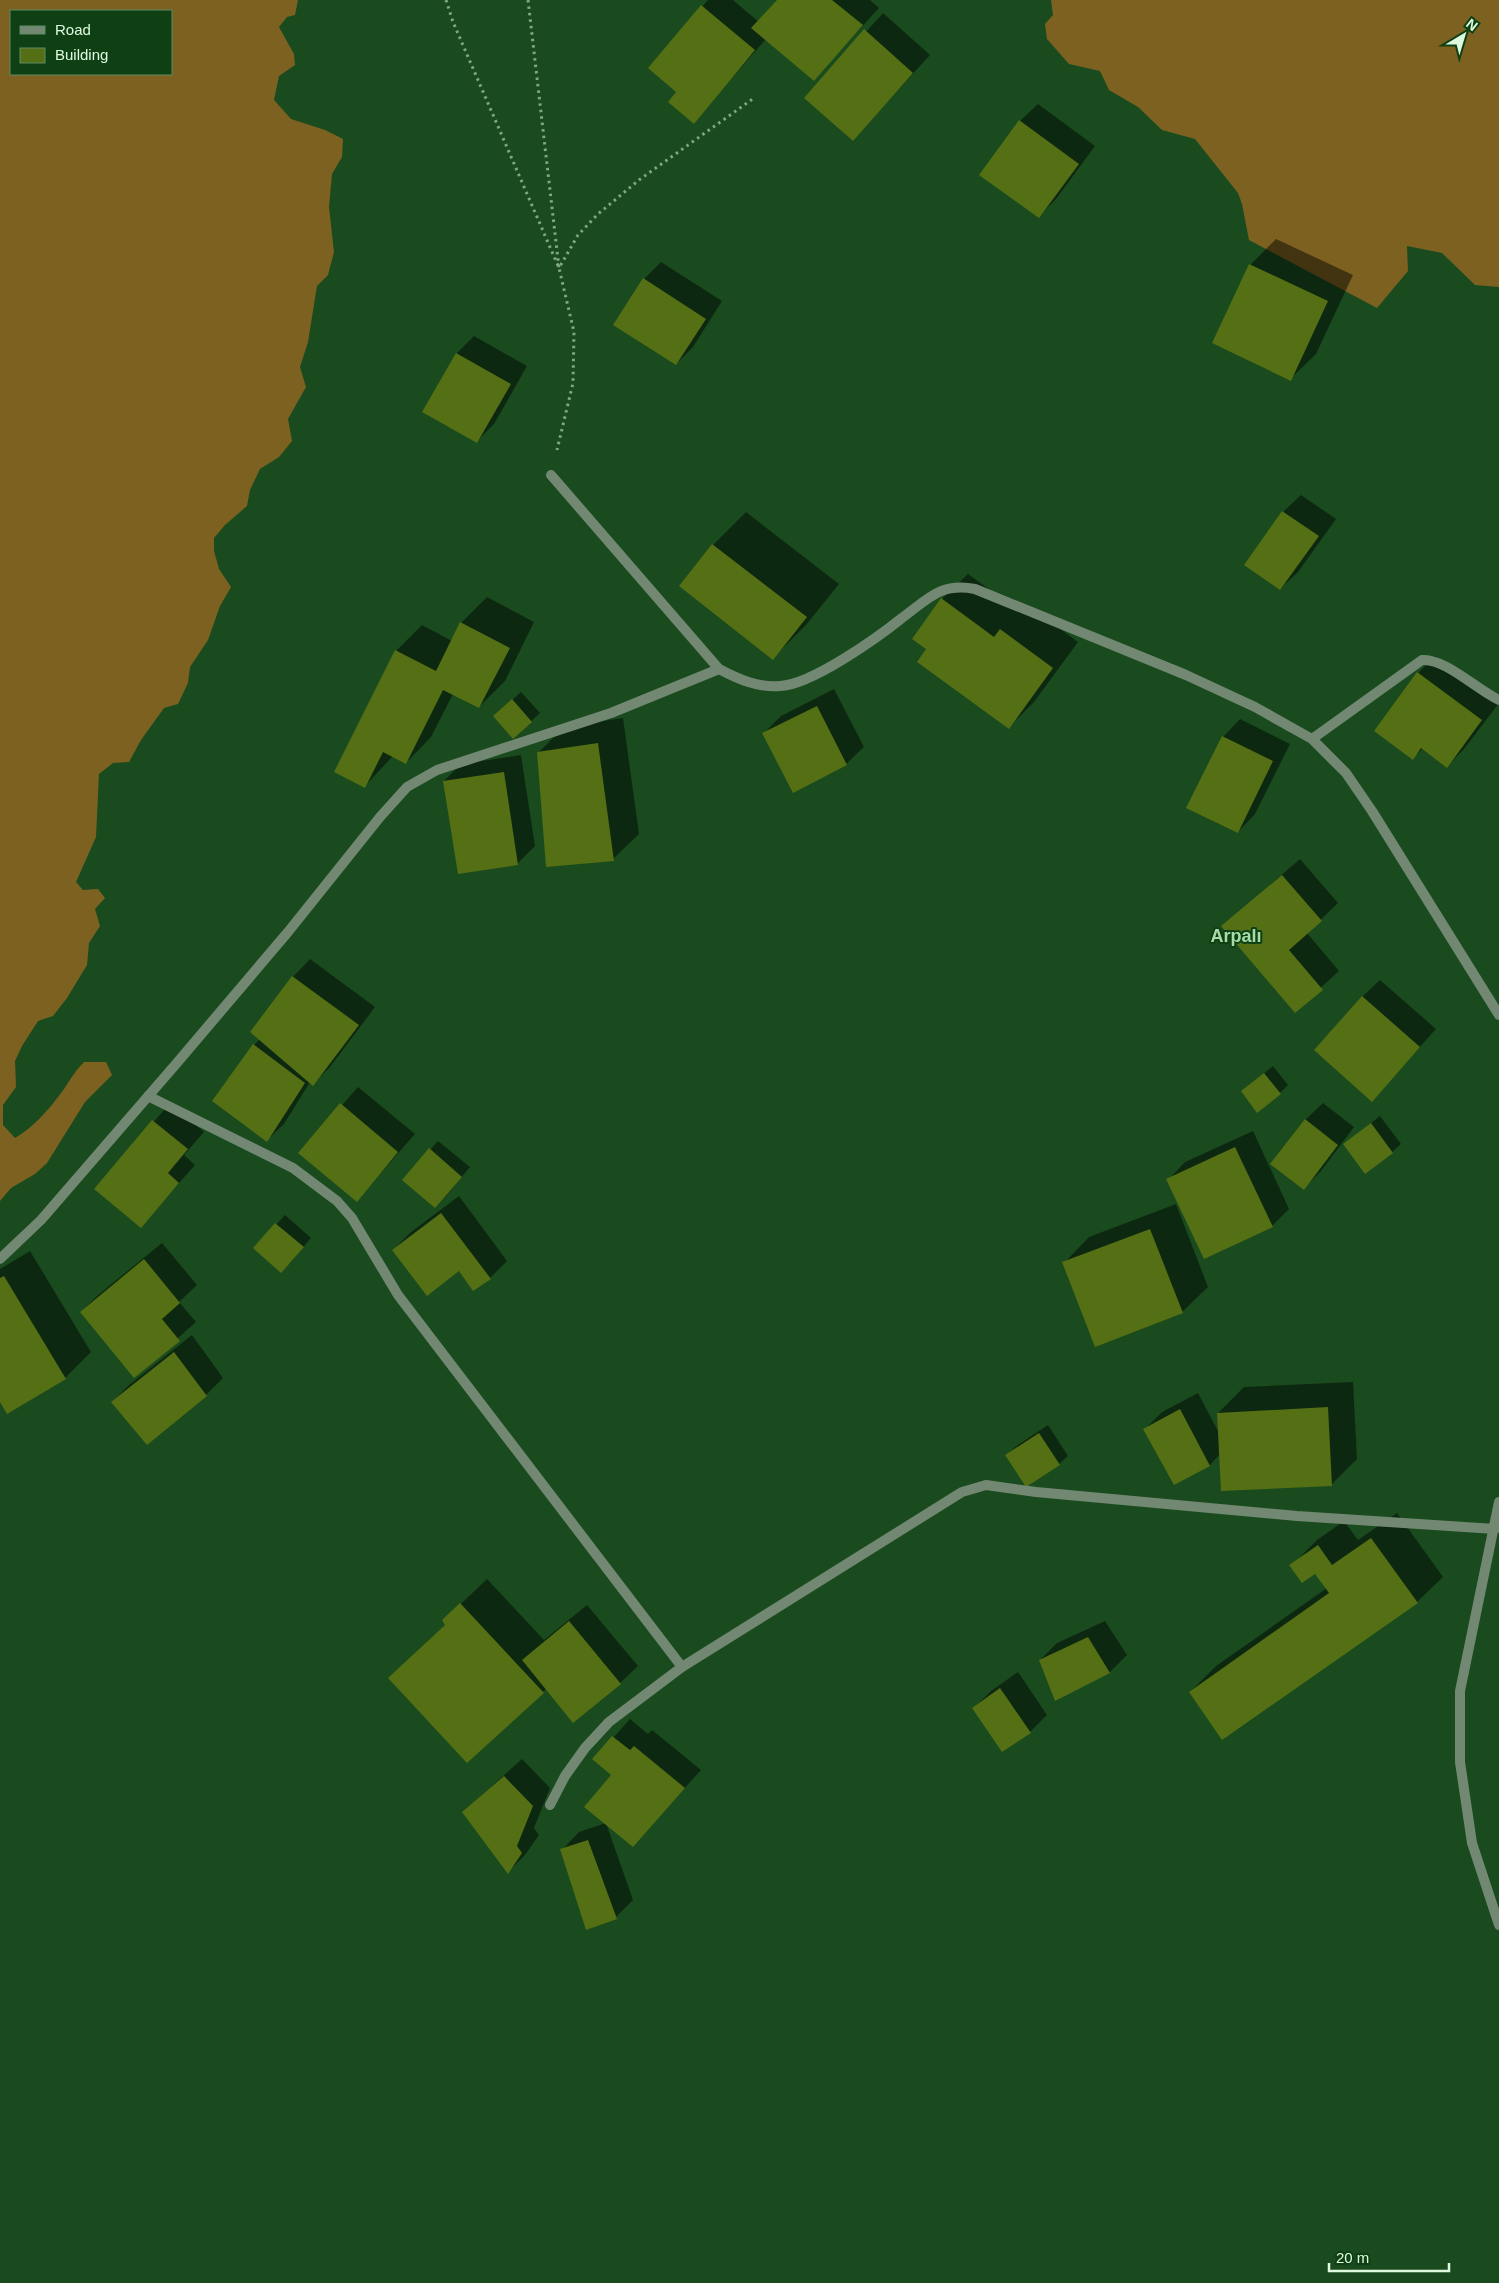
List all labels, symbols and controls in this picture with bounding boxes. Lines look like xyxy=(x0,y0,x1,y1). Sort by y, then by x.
legend xyxy=(10,10,172,75)
north arrow xyxy=(1439,10,1489,60)
text: N xyxy=(1463,15,1481,34)
text: Road xyxy=(55,21,91,38)
text: Building xyxy=(55,46,108,63)
district label: Arpalı xyxy=(1210,926,1262,946)
scale bar xyxy=(1329,2240,1449,2272)
text: 20 m xyxy=(1336,2249,1369,2266)

